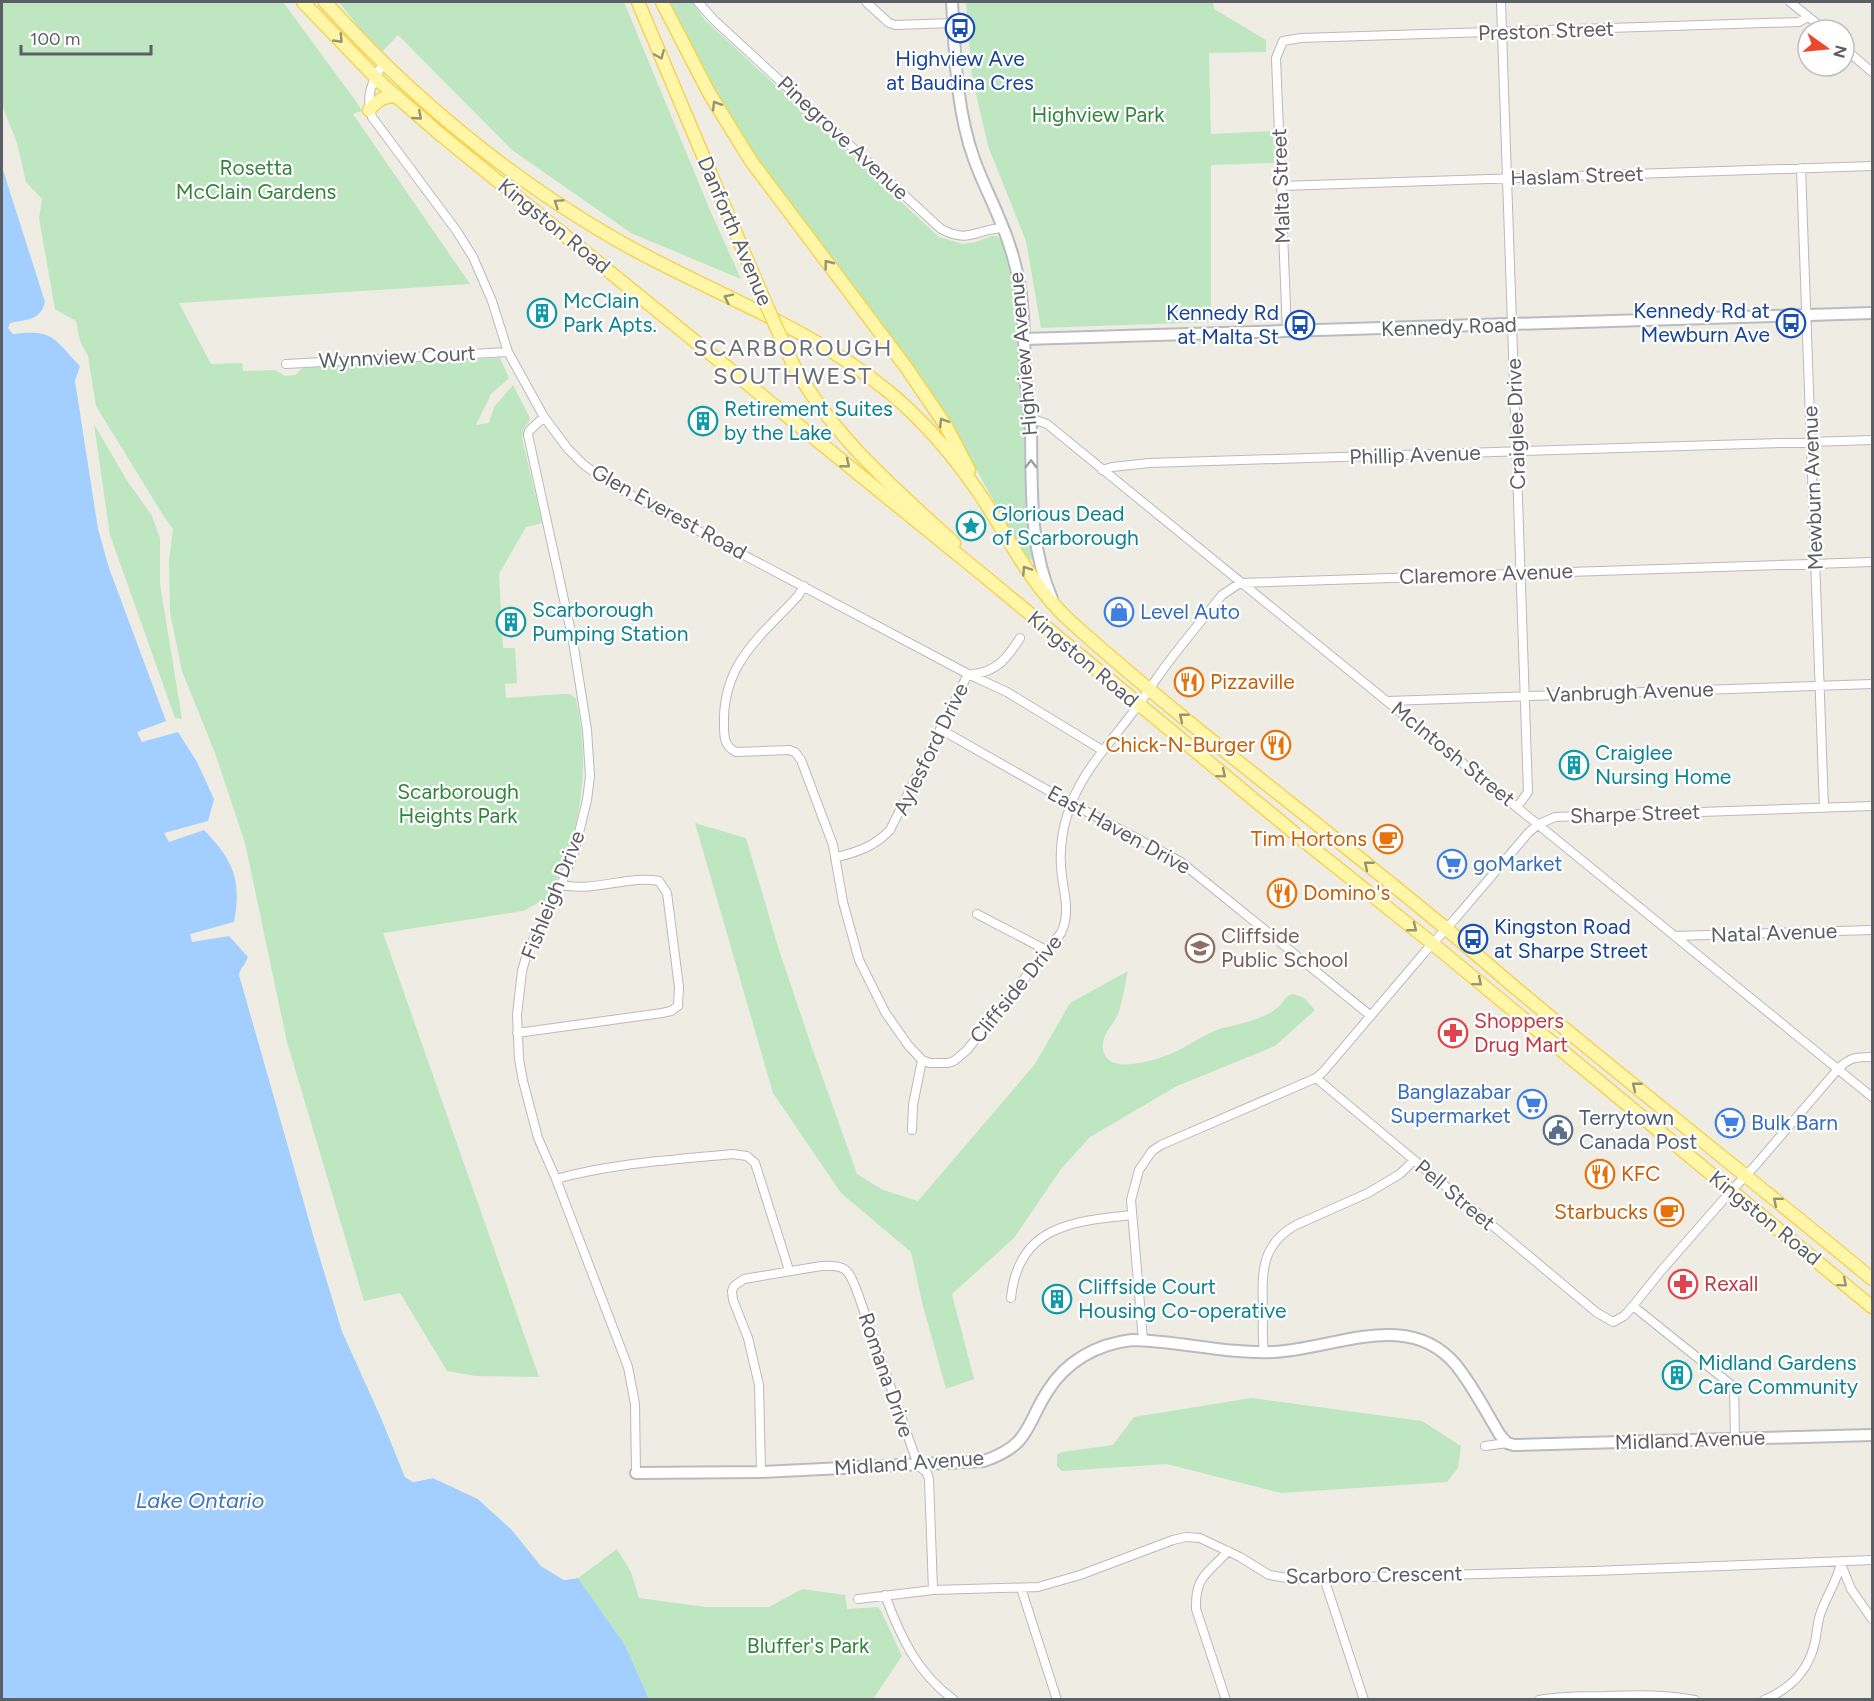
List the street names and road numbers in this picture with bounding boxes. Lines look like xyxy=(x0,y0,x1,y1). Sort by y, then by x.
street label: Preston Street xyxy=(1477,16,1615,45)
street label: Pinegrove Avenue xyxy=(773,71,914,205)
street label: Malta Street xyxy=(1266,128,1295,244)
street label: Danforth Avenue xyxy=(693,152,778,309)
street label: Haslam Street xyxy=(1510,161,1644,190)
street label: Kingston Road xyxy=(493,173,615,278)
street label: Highview Avenue xyxy=(1003,271,1042,437)
street label: Kennedy Road xyxy=(1381,312,1517,341)
street label: Wynnview Court xyxy=(318,340,476,373)
street label: Craiglee Drive xyxy=(1501,358,1530,490)
street label: Mewburn Avenue xyxy=(1797,405,1828,571)
street label: Phillip Avenue xyxy=(1349,440,1481,469)
street label: Glen Everest Road xyxy=(587,459,751,565)
street label: Claremore Avenue xyxy=(1399,558,1573,589)
street label: Kingston Road xyxy=(1023,605,1144,712)
street label: Vanbrugh Avenue xyxy=(1546,676,1714,707)
street label: Aylesford Drive xyxy=(888,679,973,819)
street label: McIntosh Street xyxy=(1386,696,1520,811)
street label: East Haven Drive xyxy=(1043,780,1195,879)
street label: Sharpe Street xyxy=(1569,799,1701,828)
street label: Fishleigh Drive xyxy=(515,827,590,963)
street label: Natal Avenue xyxy=(1710,918,1838,947)
street label: Cliffside Drive xyxy=(964,929,1067,1048)
street label: Pell Street xyxy=(1410,1154,1500,1235)
street label: Kingston Road xyxy=(1704,1165,1826,1270)
street label: Romana Drive xyxy=(853,1309,919,1440)
street label: Midland Avenue xyxy=(1614,1424,1766,1455)
street label: Midland Avenue xyxy=(833,1445,985,1480)
street label: Scarboro Crescent xyxy=(1285,1560,1463,1589)

